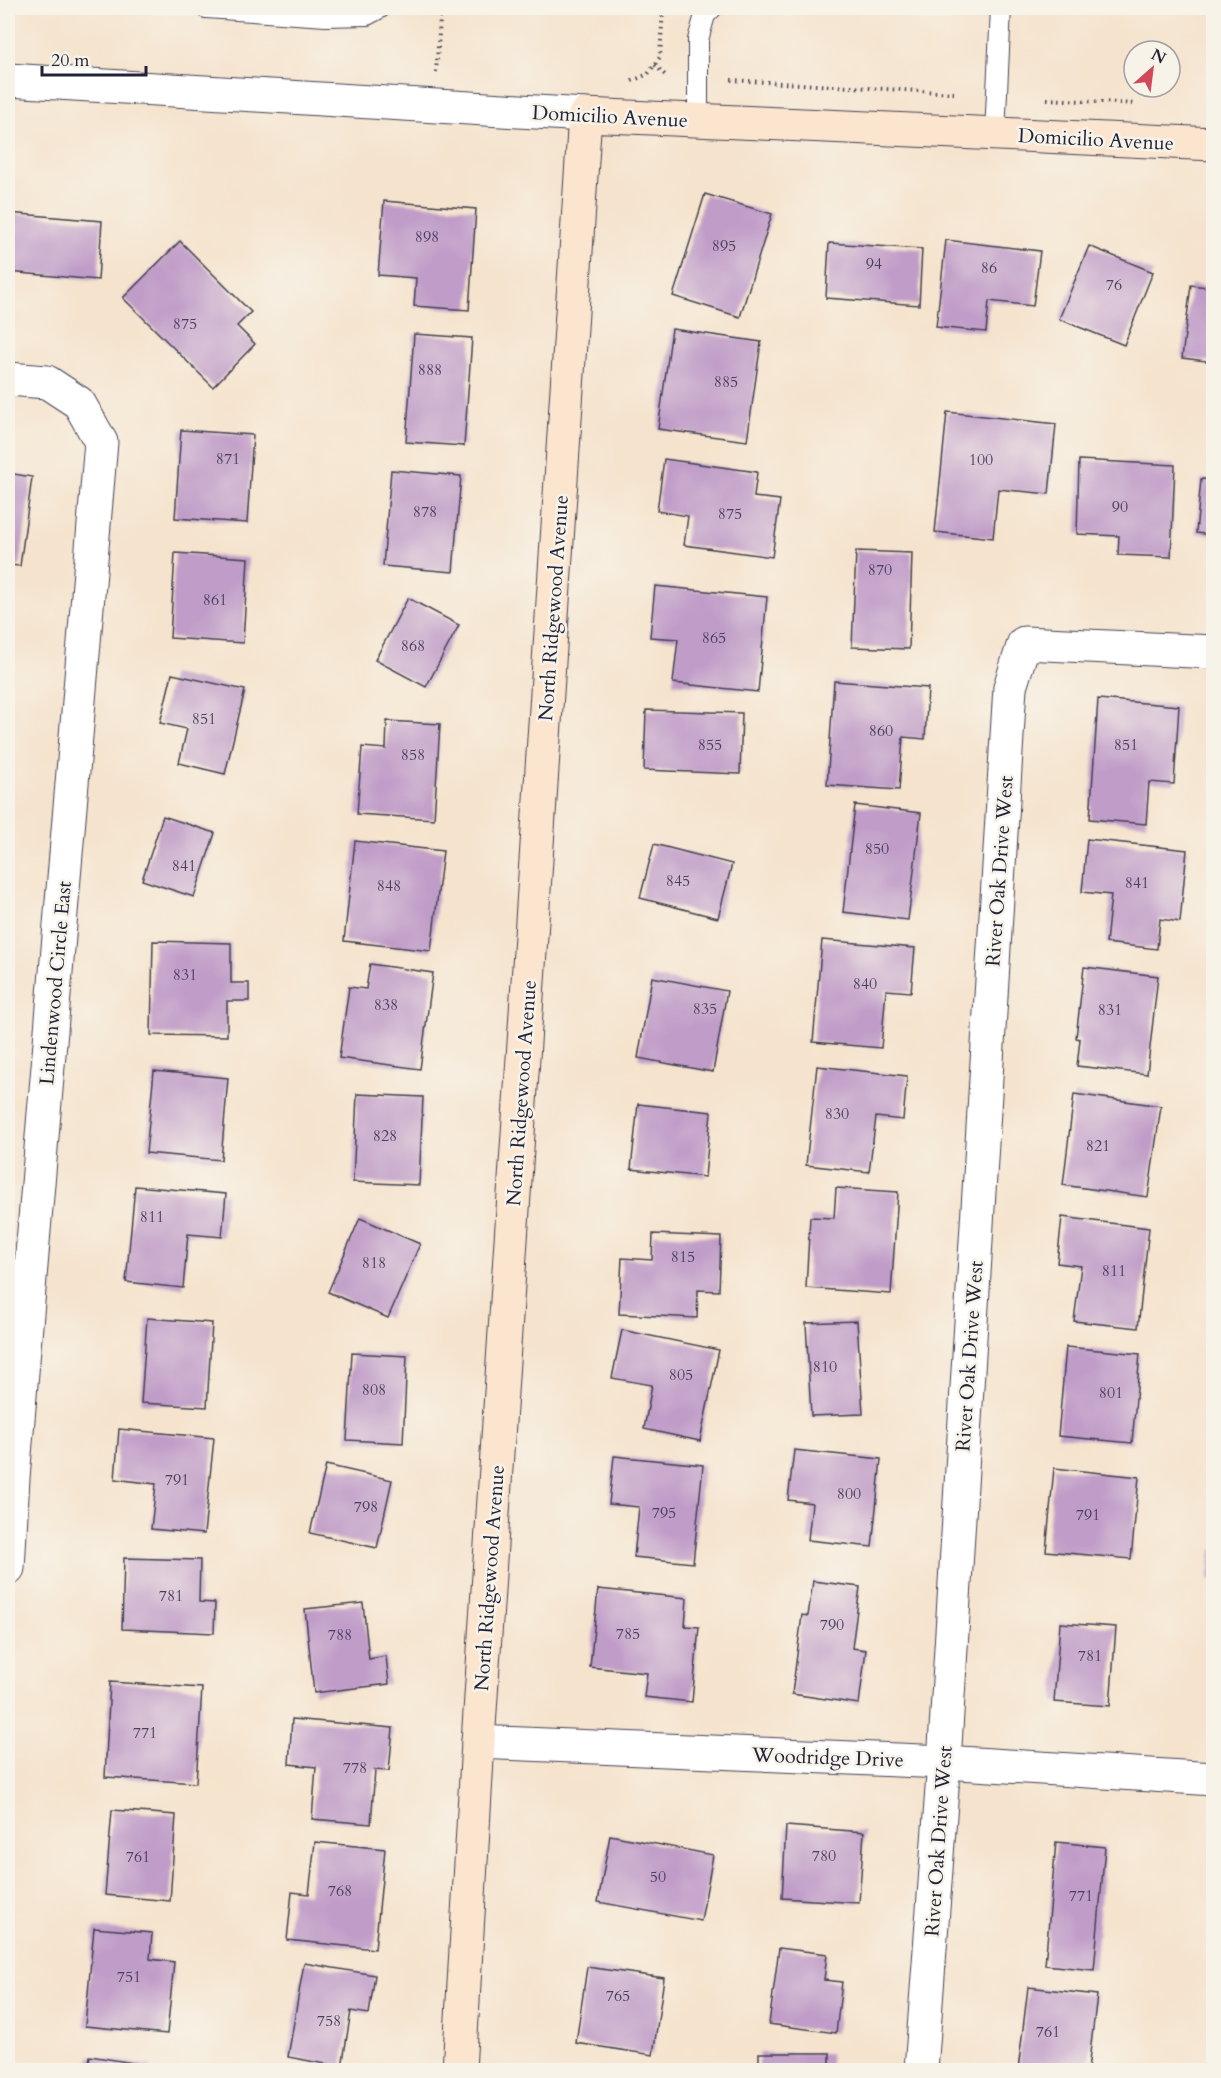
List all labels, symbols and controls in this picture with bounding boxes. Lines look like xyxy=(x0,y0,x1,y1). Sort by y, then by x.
scale bar xyxy=(42,39,146,77)
north arrow xyxy=(1122,39,1182,99)
text: N xyxy=(1147,44,1170,70)
text: 20 m xyxy=(51,48,90,73)
street label: Domicilio Avenue xyxy=(531,99,689,134)
street label: Domicilio Avenue xyxy=(1017,122,1175,157)
house number: 898 xyxy=(415,226,439,248)
house number: 895 xyxy=(712,235,736,257)
house number: 94 xyxy=(866,253,882,275)
house number: 86 xyxy=(981,257,997,279)
house number: 76 xyxy=(1106,274,1122,296)
house number: 875 xyxy=(173,313,197,335)
house number: 888 xyxy=(418,359,442,381)
house number: 885 xyxy=(714,371,738,393)
house number: 871 xyxy=(216,448,240,470)
house number: 100 xyxy=(969,449,993,471)
street label: North Ridgewood Avenue xyxy=(532,494,575,722)
house number: 90 xyxy=(1112,496,1128,518)
house number: 878 xyxy=(413,501,437,523)
house number: 875 xyxy=(718,503,742,525)
house number: 870 xyxy=(868,559,892,581)
house number: 861 xyxy=(203,589,227,611)
house number: 865 xyxy=(702,627,726,649)
house number: 868 xyxy=(401,635,425,657)
house number: 851 xyxy=(192,708,216,730)
house number: 860 xyxy=(869,720,893,742)
house number: 855 xyxy=(698,734,722,756)
house number: 851 xyxy=(1114,734,1138,756)
house number: 858 xyxy=(401,744,425,766)
street label: River Oak Drive West xyxy=(979,774,1020,967)
house number: 850 xyxy=(865,838,889,860)
house number: 841 xyxy=(172,855,196,877)
house number: 845 xyxy=(666,870,690,892)
house number: 841 xyxy=(1125,872,1149,894)
house number: 848 xyxy=(377,875,401,897)
street label: Lindenwood Circle East xyxy=(33,879,78,1086)
house number: 831 xyxy=(173,964,197,986)
house number: 840 xyxy=(853,973,877,995)
street label: North Ridgewood Avenue xyxy=(500,979,543,1207)
house number: 838 xyxy=(374,994,398,1016)
house number: 835 xyxy=(693,998,717,1020)
house number: 831 xyxy=(1098,999,1122,1021)
house number: 830 xyxy=(825,1103,849,1125)
house number: 828 xyxy=(373,1125,397,1147)
house number: 821 xyxy=(1086,1135,1110,1157)
house number: 811 xyxy=(140,1206,164,1228)
house number: 815 xyxy=(671,1246,695,1268)
house number: 818 xyxy=(362,1252,386,1274)
street label: River Oak Drive West xyxy=(949,1259,990,1452)
house number: 811 xyxy=(1102,1260,1126,1282)
house number: 810 xyxy=(813,1356,837,1378)
house number: 805 xyxy=(669,1364,693,1386)
house number: 808 xyxy=(362,1379,386,1401)
house number: 801 xyxy=(1099,1382,1123,1404)
street label: North Ridgewood Avenue xyxy=(468,1464,511,1692)
house number: 791 xyxy=(165,1469,189,1491)
house number: 800 xyxy=(837,1483,861,1505)
house number: 798 xyxy=(354,1496,378,1518)
house number: 795 xyxy=(652,1502,676,1524)
house number: 791 xyxy=(1076,1504,1100,1526)
house number: 781 xyxy=(159,1585,183,1607)
house number: 790 xyxy=(820,1614,844,1636)
house number: 785 xyxy=(616,1623,640,1645)
house number: 788 xyxy=(328,1624,352,1646)
house number: 781 xyxy=(1078,1645,1102,1667)
house number: 771 xyxy=(133,1722,157,1744)
street label: Woodridge Drive xyxy=(751,1741,904,1774)
street label: River Oak Drive West xyxy=(918,1744,959,1937)
house number: 778 xyxy=(343,1757,367,1779)
house number: 780 xyxy=(812,1845,836,1867)
house number: 761 xyxy=(126,1846,150,1868)
house number: 50 xyxy=(650,1866,666,1888)
house number: 768 xyxy=(328,1880,352,1902)
house number: 771 xyxy=(1069,1885,1093,1907)
house number: 751 xyxy=(117,1966,141,1988)
house number: 765 xyxy=(606,1985,630,2007)
house number: 758 xyxy=(317,2010,341,2032)
house number: 761 xyxy=(1036,2021,1060,2043)

